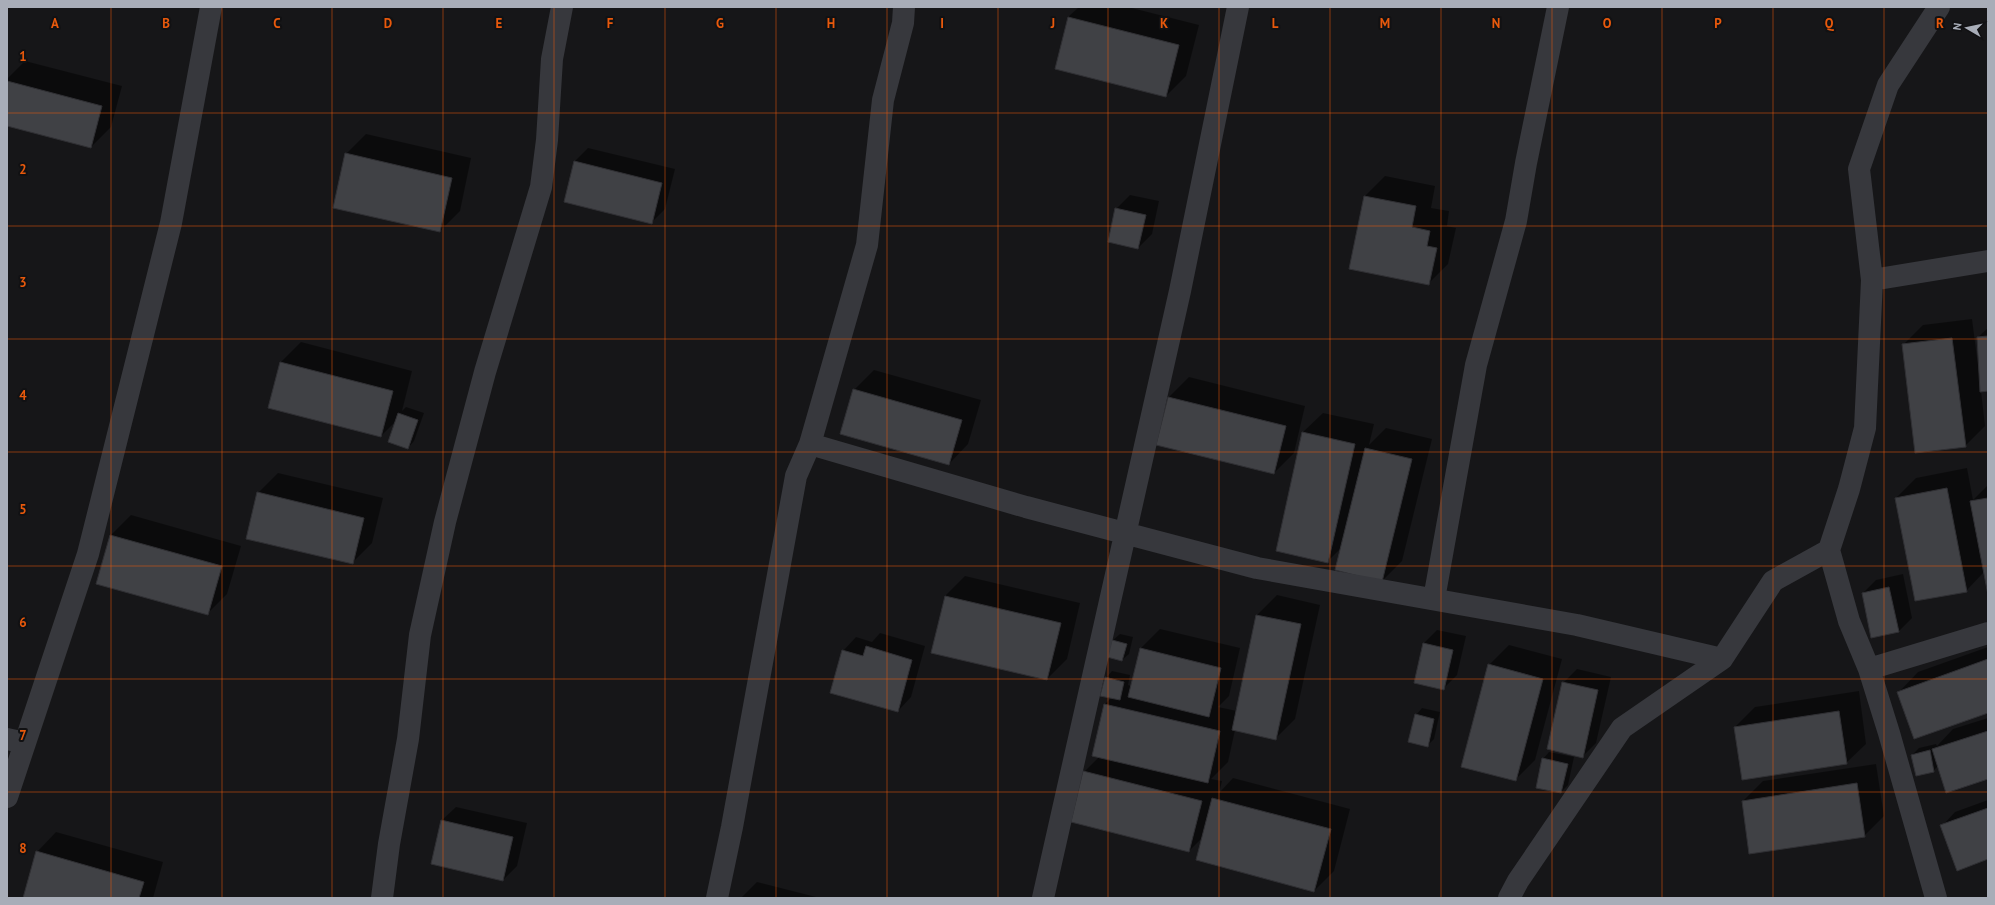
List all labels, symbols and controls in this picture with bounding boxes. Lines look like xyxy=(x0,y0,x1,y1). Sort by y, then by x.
north arrow xyxy=(1947,8,1987,48)
text: A xyxy=(51,15,59,32)
text: B xyxy=(162,15,170,32)
text: C xyxy=(273,15,281,32)
text: D xyxy=(384,15,392,32)
text: E xyxy=(496,15,503,32)
text: F xyxy=(607,15,614,32)
text: G xyxy=(716,15,724,32)
text: H xyxy=(827,15,835,32)
text: I xyxy=(940,15,944,32)
text: J xyxy=(1050,15,1055,32)
text: K xyxy=(1160,15,1168,32)
text: L xyxy=(1272,15,1279,32)
text: M xyxy=(1380,15,1390,32)
text: N xyxy=(1492,15,1500,32)
text: O xyxy=(1603,15,1612,32)
text: P xyxy=(1714,15,1722,32)
text: Q xyxy=(1825,15,1835,32)
text: R xyxy=(1936,15,1944,32)
text: N xyxy=(1950,22,1965,31)
text: 1 xyxy=(19,48,27,65)
text: 2 xyxy=(19,161,27,178)
text: 3 xyxy=(19,274,27,291)
text: 4 xyxy=(19,387,27,404)
text: 5 xyxy=(19,501,27,518)
text: 6 xyxy=(19,614,27,631)
text: 7 xyxy=(19,727,27,744)
text: 8 xyxy=(19,840,27,857)

